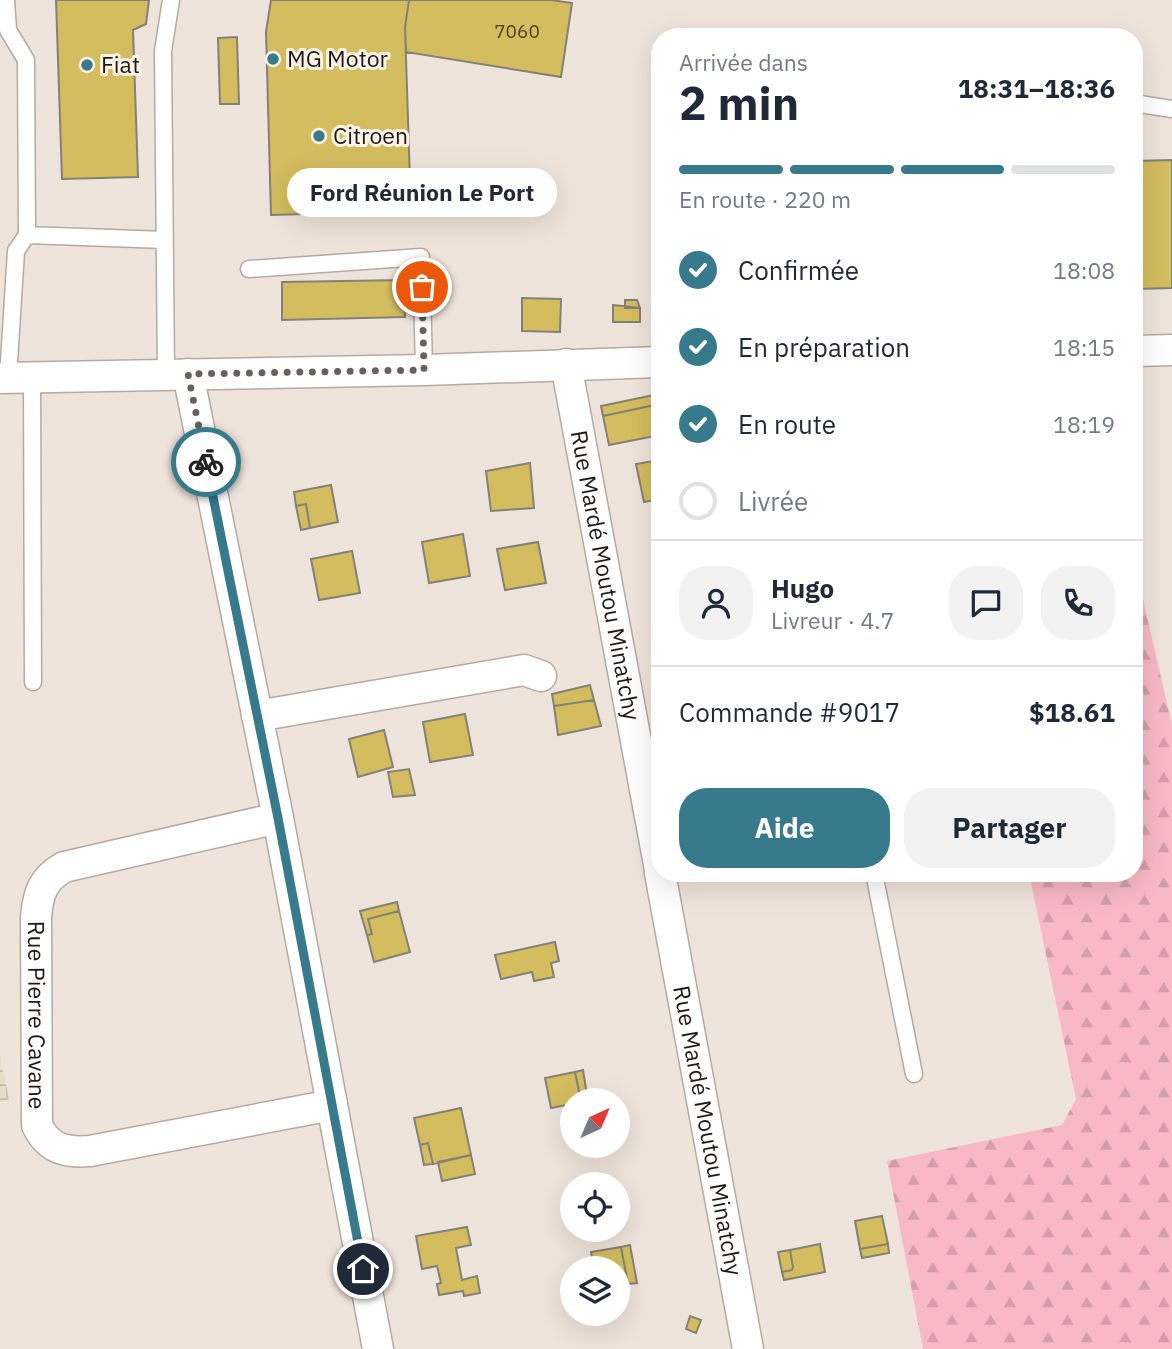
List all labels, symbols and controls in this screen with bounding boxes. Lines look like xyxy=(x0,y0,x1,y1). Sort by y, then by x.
house number: 7060 xyxy=(494,19,540,43)
place label: MG Motor xyxy=(287,43,389,73)
text: Arrivée dans xyxy=(679,47,808,77)
place label: Fiat xyxy=(101,49,140,79)
marker: MG Motor xyxy=(265,51,281,67)
marker: Fiat xyxy=(79,57,95,73)
text: 18:31–18:36 xyxy=(958,71,1115,105)
text: 2 min xyxy=(679,73,799,133)
place label: Citroen xyxy=(333,120,408,150)
marker: Citroen xyxy=(311,128,327,144)
callout: Ford Réunion Le Port xyxy=(287,168,557,217)
text: Ford Réunion Le Port xyxy=(310,177,534,207)
text: En route · 220 m xyxy=(679,184,851,214)
icon: check xyxy=(679,251,717,289)
text: Confirmée xyxy=(738,253,859,287)
text: 18:08 xyxy=(1053,255,1115,285)
pin xyxy=(392,257,452,317)
icon: bag xyxy=(403,268,441,306)
icon: check xyxy=(679,328,717,366)
text: En préparation xyxy=(738,330,910,364)
text: 18:15 xyxy=(1053,332,1115,362)
icon: check xyxy=(679,405,717,443)
text: En route xyxy=(738,407,836,441)
text: 18:19 xyxy=(1053,409,1115,439)
courier xyxy=(171,427,241,497)
street label: Rue Mardé Moutou Minatchy xyxy=(565,428,648,723)
icon: bike xyxy=(187,443,225,481)
text: Livrée xyxy=(738,484,808,518)
button: person xyxy=(679,566,753,640)
button: chat xyxy=(949,566,1023,640)
button: phone xyxy=(1041,566,1115,640)
text: Hugo xyxy=(771,571,834,605)
text: Livreur · 4.7 xyxy=(771,605,894,635)
text: Commande #9017 xyxy=(679,695,900,729)
text: $18.61 xyxy=(1029,695,1115,729)
button: Aide xyxy=(679,788,890,868)
button: Partager xyxy=(904,788,1115,868)
street label: Rue Pierre Cavane xyxy=(22,921,53,1110)
street label: Rue Mardé Moutou Minatchy xyxy=(667,983,750,1278)
north arrow xyxy=(560,1088,630,1158)
map controls xyxy=(560,1088,630,1326)
button: locate xyxy=(560,1172,630,1242)
pin xyxy=(333,1239,393,1299)
icon: home xyxy=(344,1250,382,1288)
button: layers xyxy=(560,1256,630,1326)

